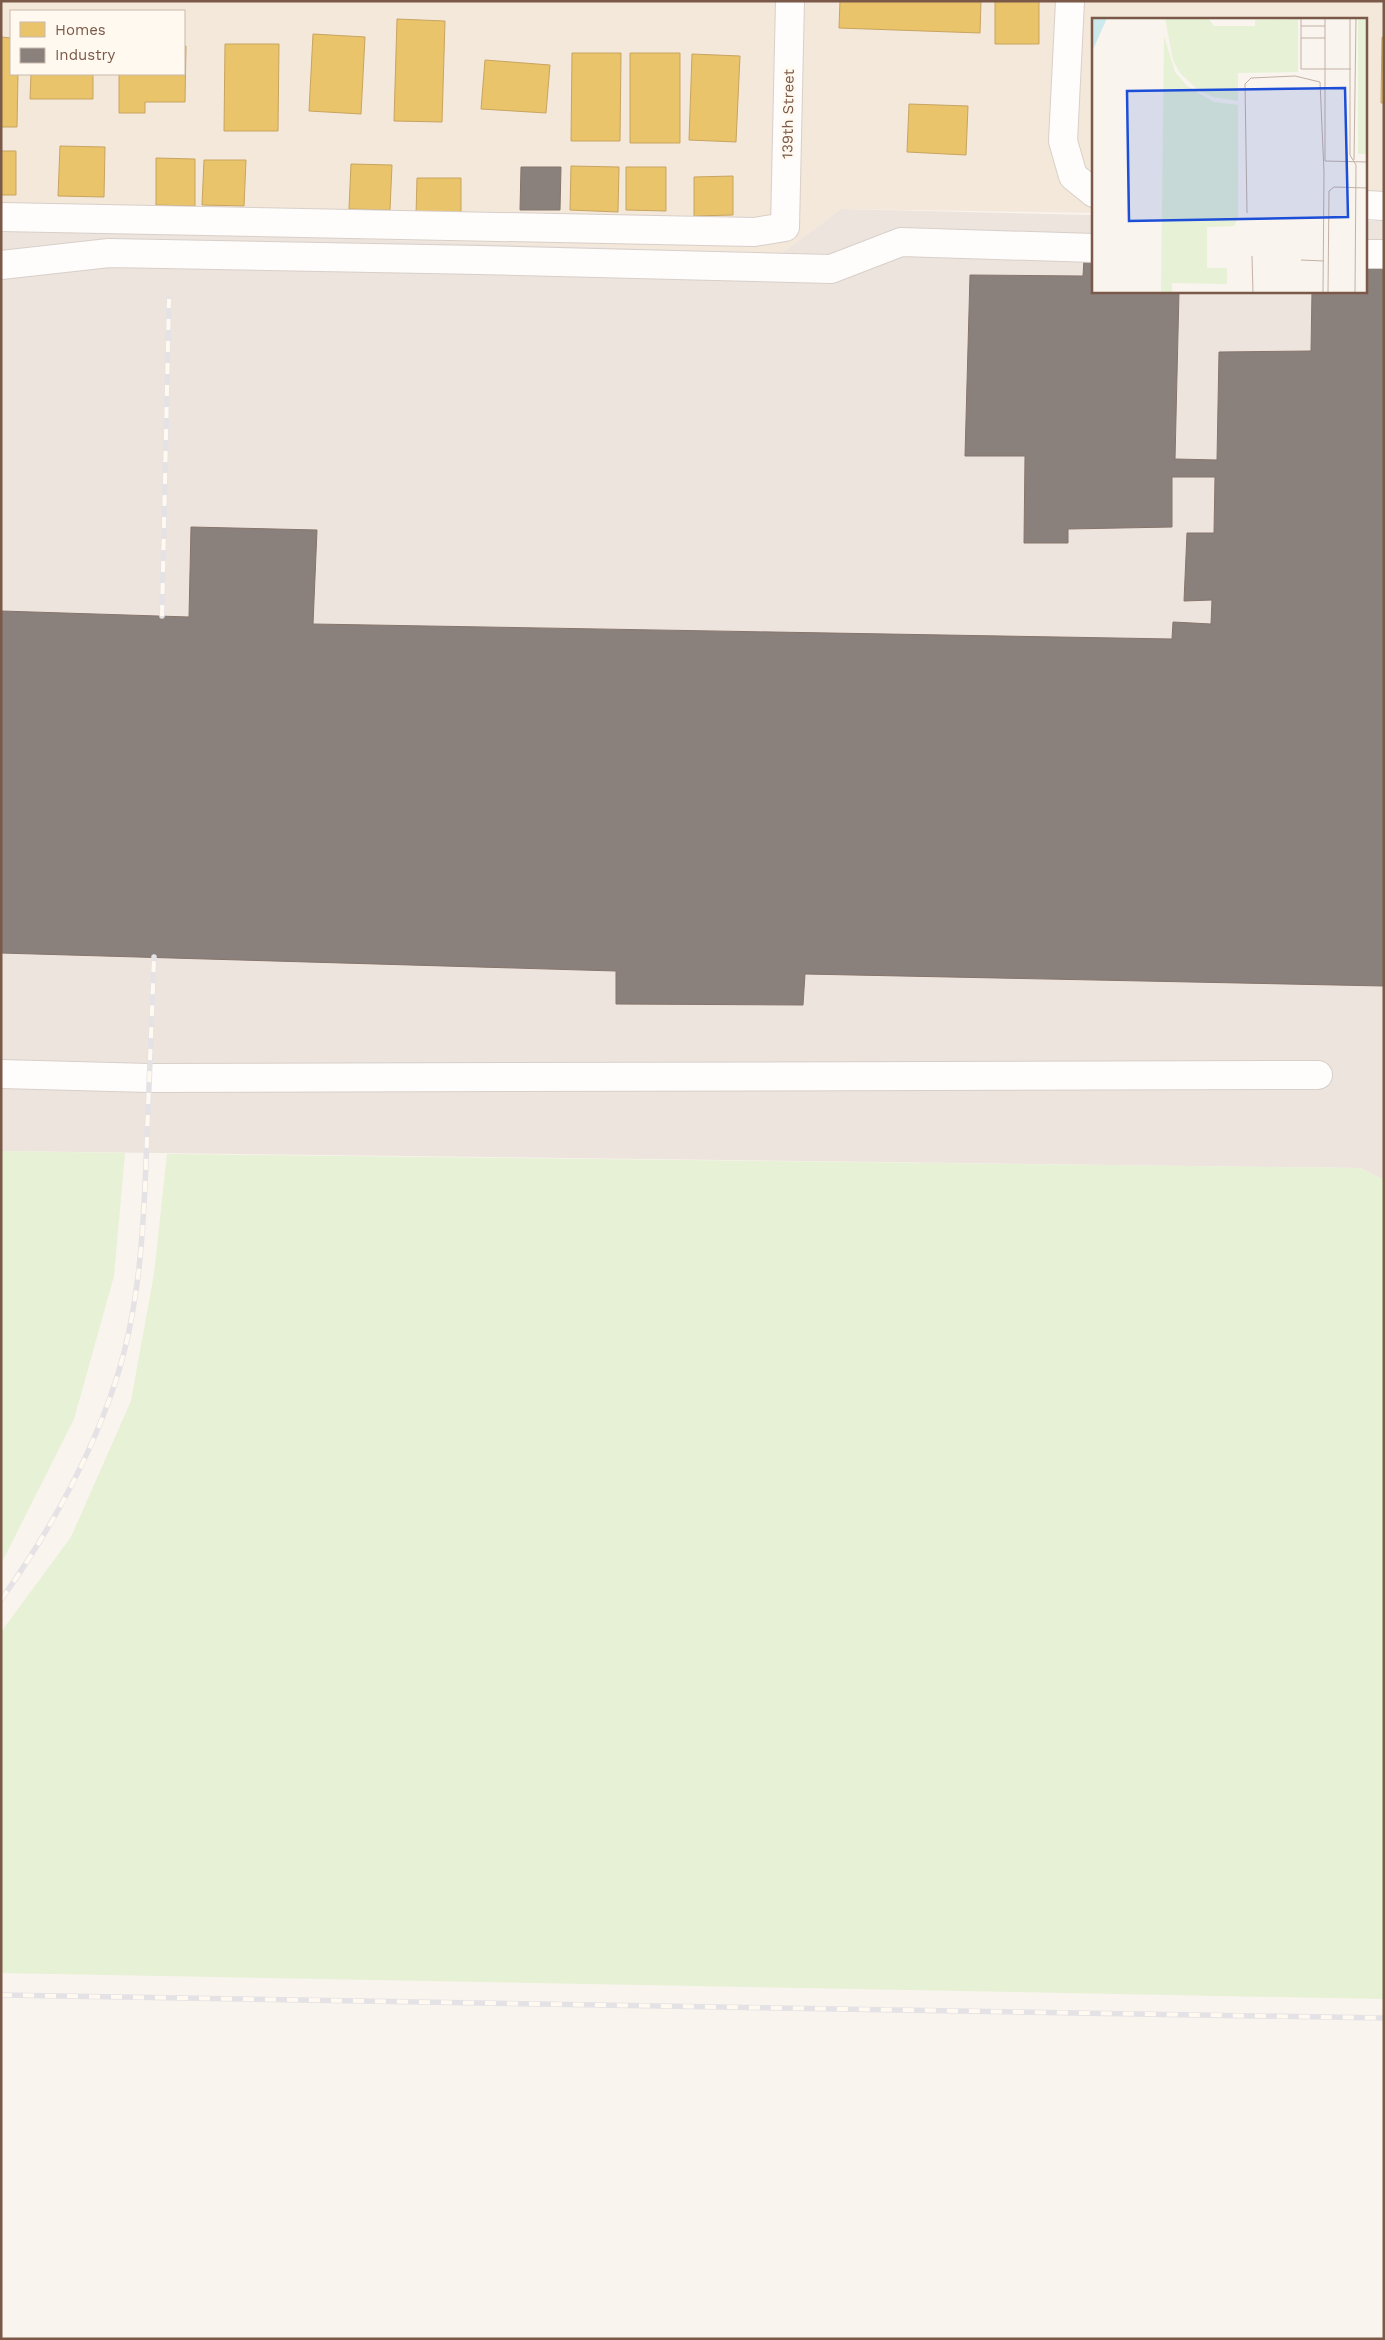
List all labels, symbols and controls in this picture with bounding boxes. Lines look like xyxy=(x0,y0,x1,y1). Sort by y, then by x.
legend xyxy=(10,10,185,75)
inset map xyxy=(1092,18,1368,292)
text: Homes xyxy=(55,21,106,39)
text: Industry xyxy=(55,46,116,64)
street label: 139th Street xyxy=(778,68,798,159)

